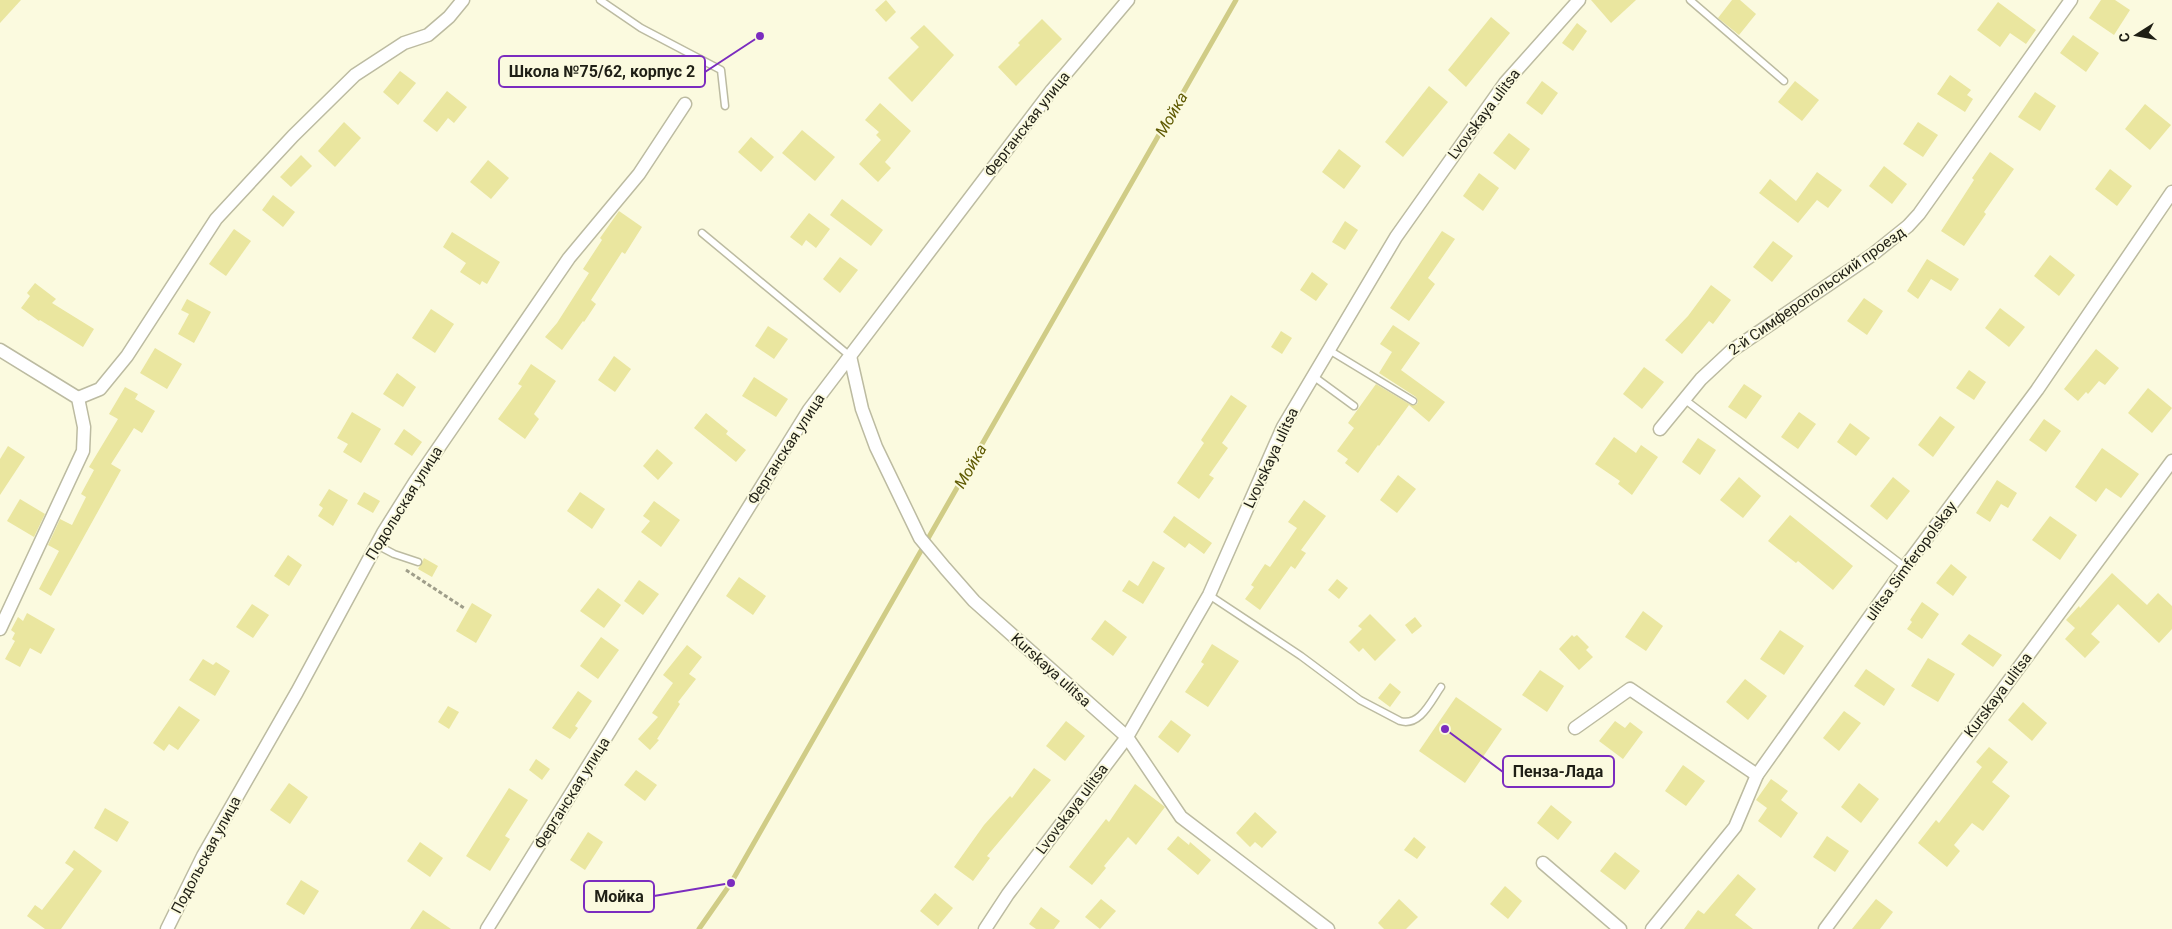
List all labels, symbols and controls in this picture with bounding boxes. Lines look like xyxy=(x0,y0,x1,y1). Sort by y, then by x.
north arrow xyxy=(2112,10,2162,60)
text: С xyxy=(2116,31,2133,44)
callout: Школа №75/62, корпус 2 xyxy=(499,56,705,87)
text: Школа №75/62, корпус 2 xyxy=(509,62,695,81)
street label: Lvovskaya ulitsa xyxy=(1444,65,1524,163)
street label: Ферганская улица xyxy=(980,68,1074,180)
water label: Мойка xyxy=(1151,89,1192,140)
street label: 2-й Симферопольский проезд xyxy=(1725,223,1909,359)
street label: Ферганская улица xyxy=(744,390,828,508)
street label: Lvovskaya ulitsa xyxy=(1240,405,1302,511)
water label: Мойка xyxy=(950,441,991,492)
street label: Подольская улица xyxy=(362,443,446,563)
street label: ulitsa Simferopolskay xyxy=(1862,498,1960,624)
street label: Kurskaya ulitsa xyxy=(1007,629,1095,711)
street label: Kurskaya ulitsa xyxy=(1960,649,2036,741)
street label: Ферганская улица xyxy=(530,734,614,852)
callout: Пенза-Лада xyxy=(1503,756,1614,787)
street label: Lvovskaya ulitsa xyxy=(1032,760,1112,858)
text: Пенза-Лада xyxy=(1513,762,1604,781)
street label: Подольская улица xyxy=(167,793,245,917)
callout: Мойка xyxy=(584,881,654,912)
text: Мойка xyxy=(594,887,644,906)

